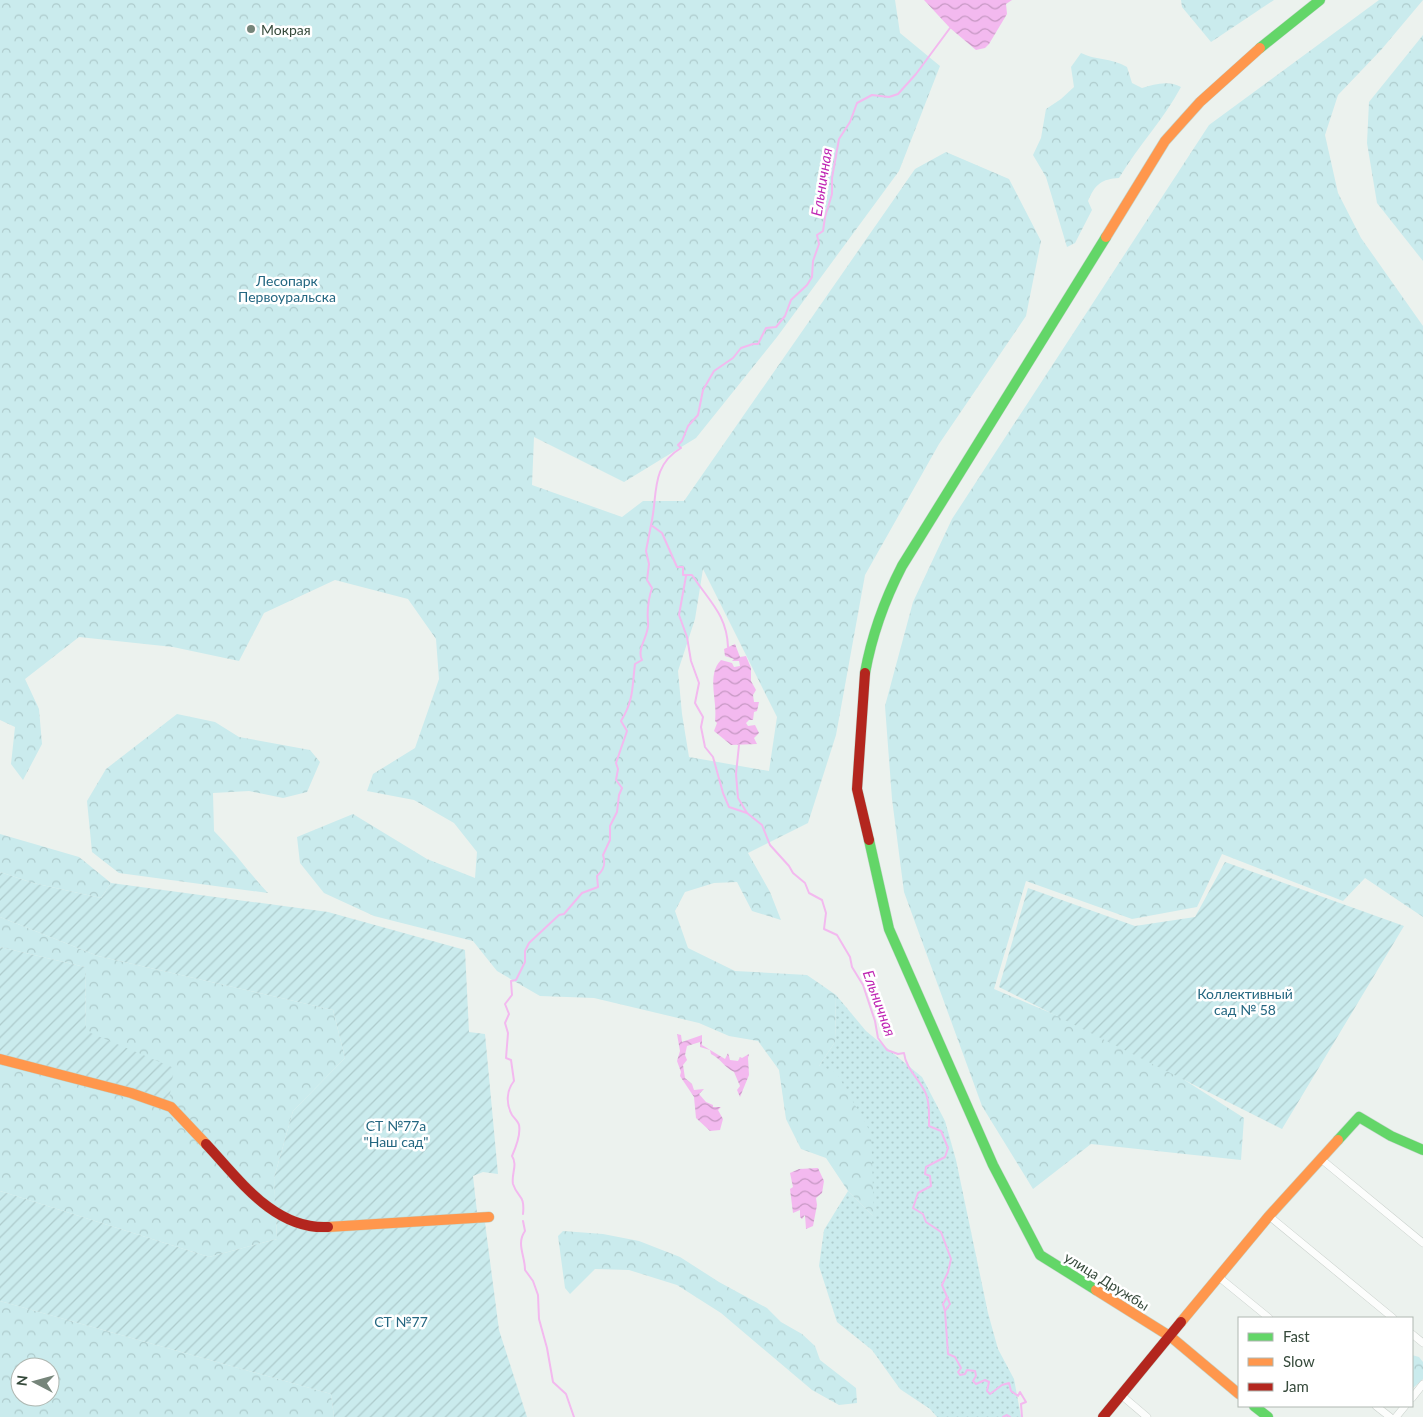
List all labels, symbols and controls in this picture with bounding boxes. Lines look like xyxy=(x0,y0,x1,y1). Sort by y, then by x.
place label: Мокрая xyxy=(261,21,311,38)
marker: Мокрая xyxy=(245,23,257,35)
water label: Ельничная xyxy=(807,146,835,218)
park label: Лесопарк Первоуральска xyxy=(238,272,336,305)
water label: Ельничная xyxy=(860,967,900,1039)
park label: Коллективный сад № 58 xyxy=(1197,985,1293,1018)
park label: СТ №77а "Наш сад" xyxy=(363,1117,429,1150)
street label: улица Дружбы xyxy=(1061,1248,1153,1314)
park label: СТ №77 xyxy=(374,1313,428,1330)
legend xyxy=(1238,1317,1413,1407)
text: Fast xyxy=(1283,1327,1310,1345)
text: Slow xyxy=(1283,1352,1315,1370)
north arrow xyxy=(10,1357,60,1407)
text: N xyxy=(13,1374,31,1387)
text: Jam xyxy=(1283,1377,1309,1395)

